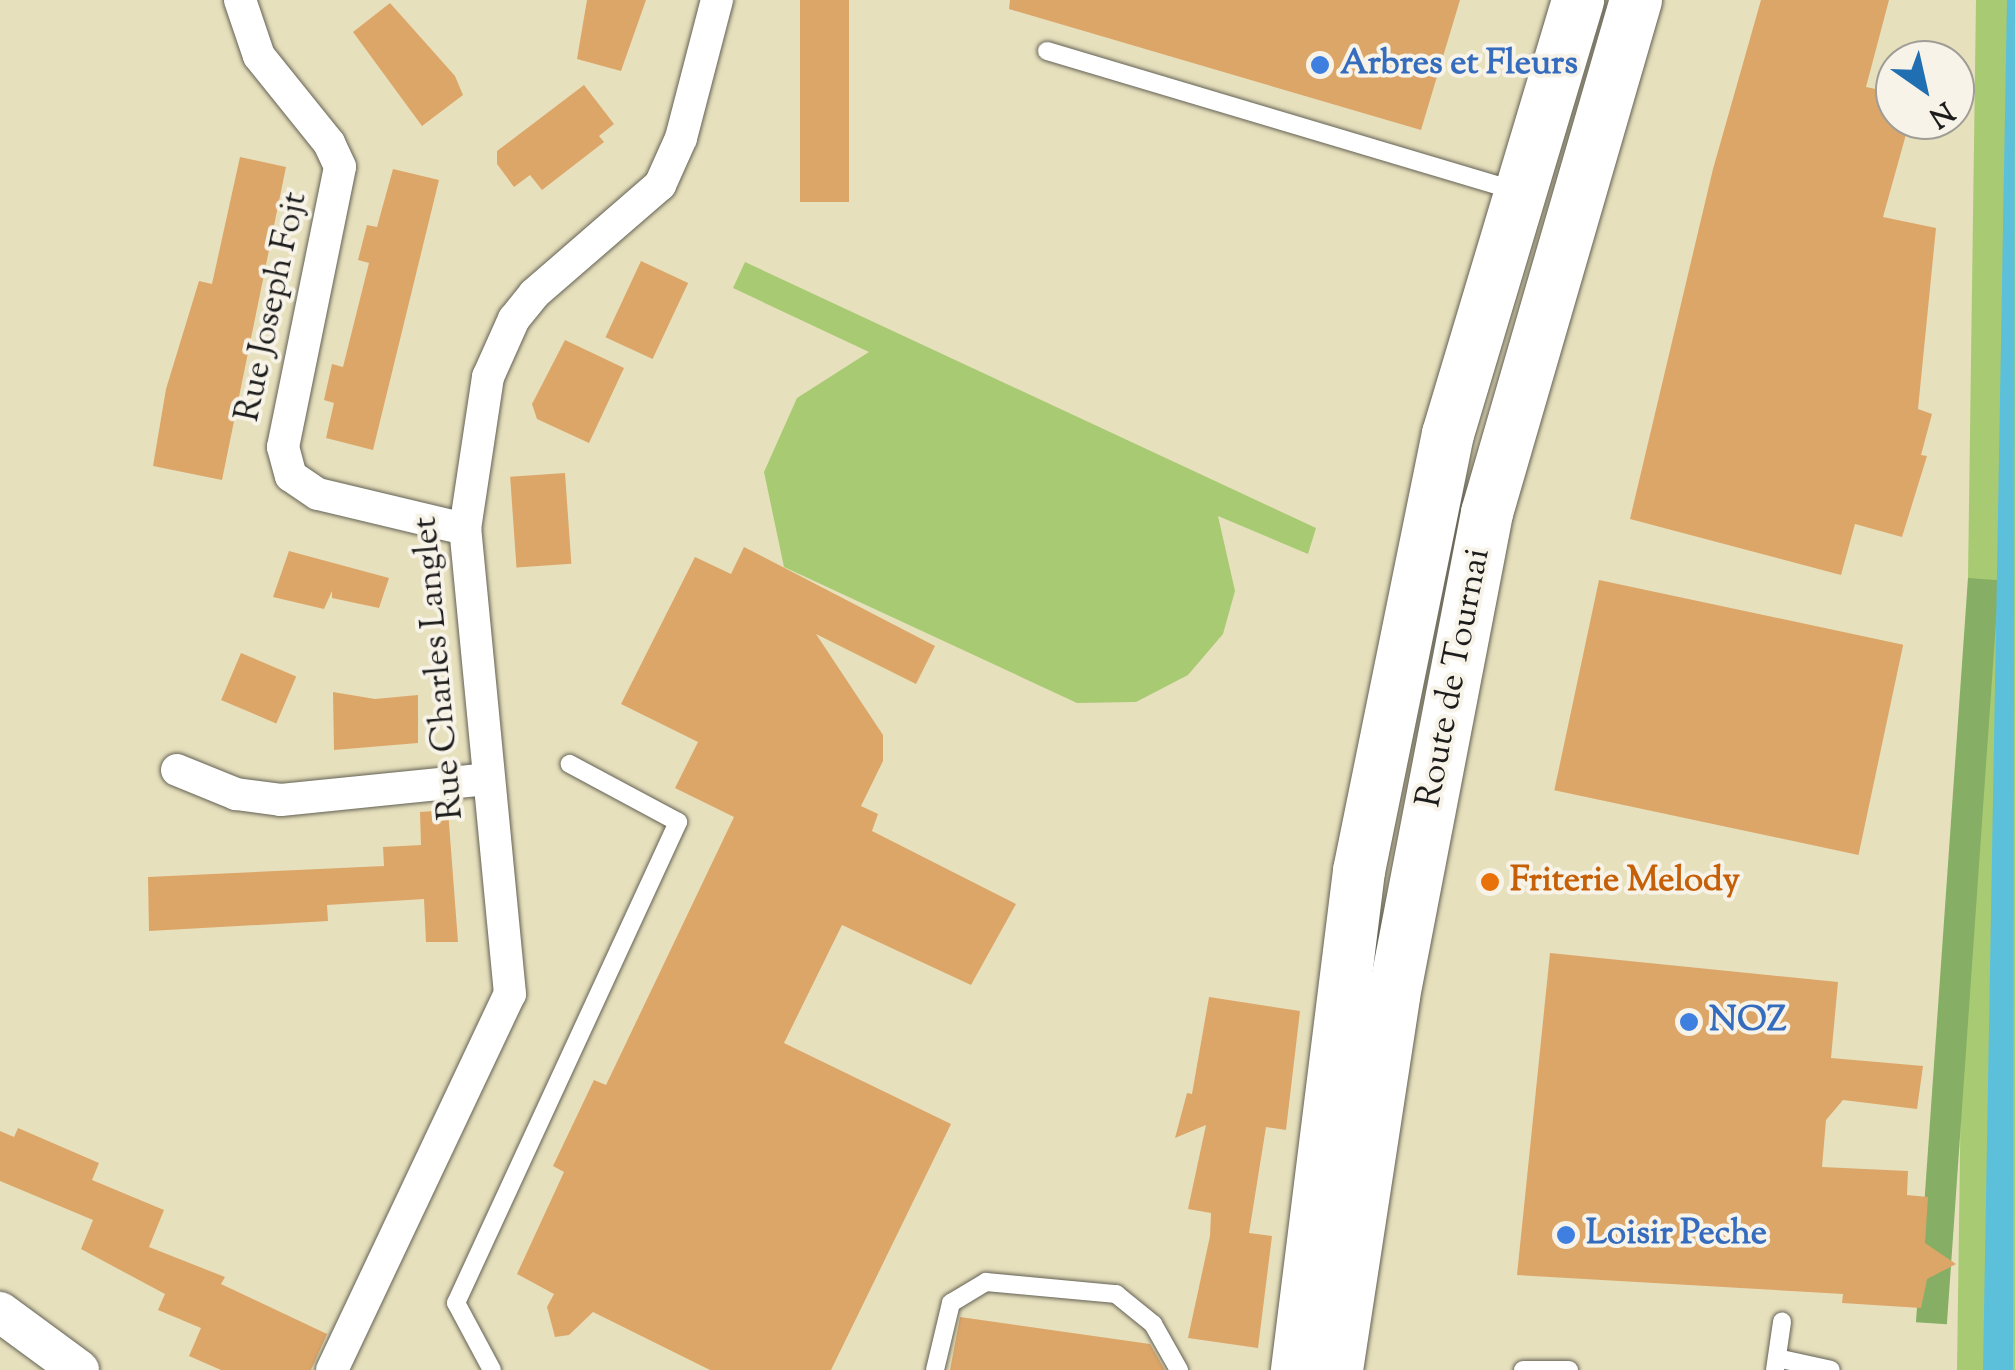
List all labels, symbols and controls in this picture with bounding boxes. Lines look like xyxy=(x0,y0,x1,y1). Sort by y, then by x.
north arrow xyxy=(1875,40,1975,140)
place label: Arbres et Fleurs xyxy=(1340,44,1578,86)
marker: Arbres et Fleurs xyxy=(1309,54,1331,76)
text: N xyxy=(1920,90,1961,136)
street label: Rue Joseph Fojt xyxy=(228,188,318,426)
street label: Rue Charles Langlet xyxy=(406,514,474,822)
street label: Route de Tournai xyxy=(1409,545,1501,811)
place label: Friterie Melody xyxy=(1510,861,1740,903)
marker: Friterie Melody xyxy=(1479,871,1501,893)
place label: NOZ xyxy=(1709,1001,1786,1043)
marker: NOZ xyxy=(1678,1011,1700,1033)
place label: Loisir Peche xyxy=(1586,1214,1767,1256)
marker: Loisir Peche xyxy=(1555,1224,1577,1246)

